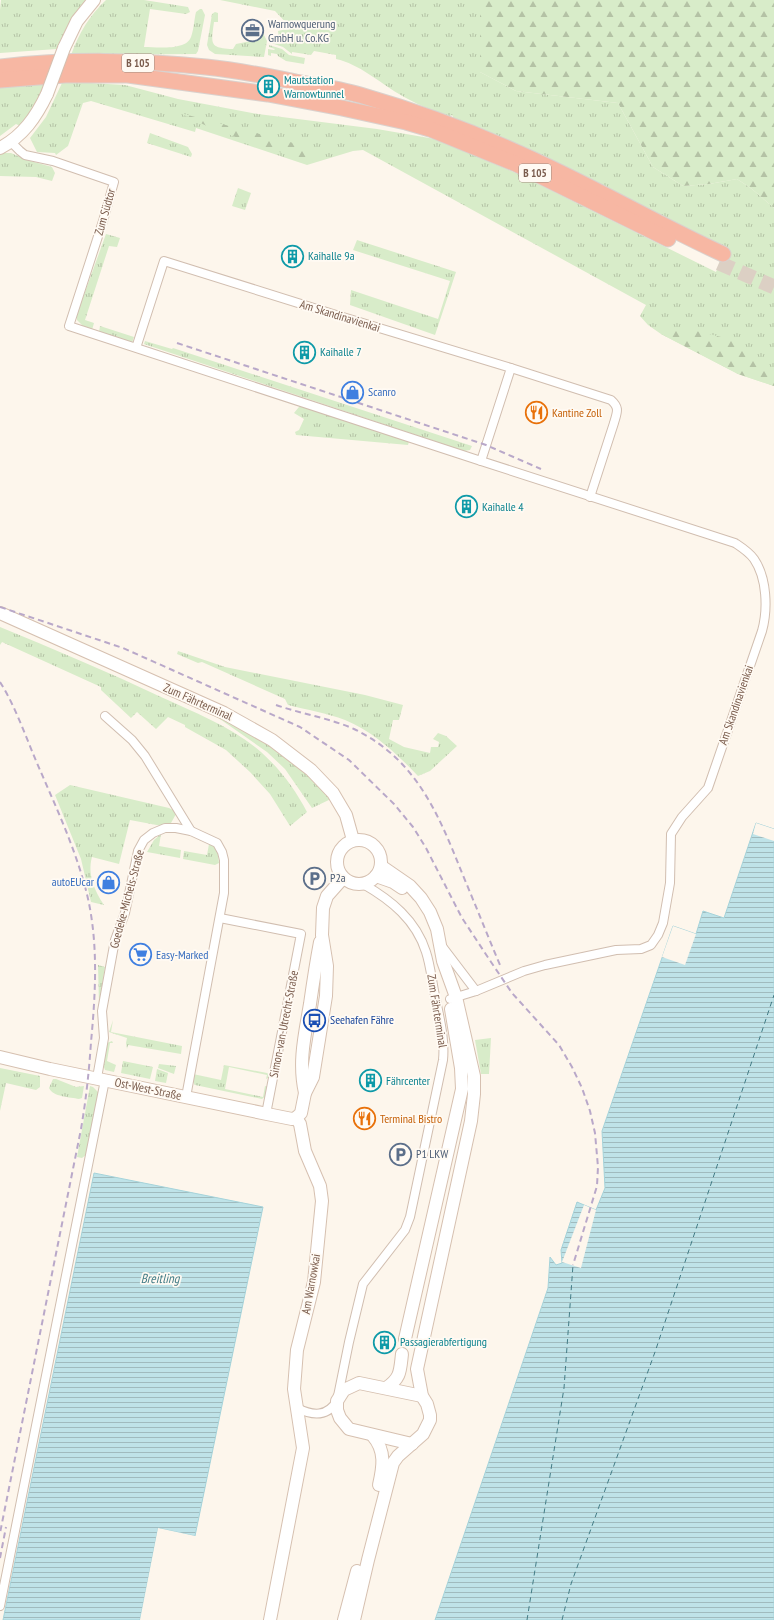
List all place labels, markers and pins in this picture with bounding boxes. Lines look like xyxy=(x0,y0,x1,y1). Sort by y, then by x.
place label: Warnowquerung GmbH u. Co.KG xyxy=(268,16,335,45)
office icon: Warnowquerung GmbH u. Co.KG xyxy=(239,18,265,44)
place label: Mautstation Warnowtunnel xyxy=(284,72,344,101)
building icon: Mautstation Warnowtunnel xyxy=(256,74,282,100)
building icon: Kaihalle 9a xyxy=(280,243,306,269)
place label: Kaihalle 9a xyxy=(308,248,355,263)
building icon: Kaihalle 7 xyxy=(292,339,318,365)
place label: Kaihalle 7 xyxy=(320,344,362,359)
shop icon: Scanro xyxy=(339,379,365,405)
place label: Scanro xyxy=(368,384,396,399)
restaurant icon: Kantine Zoll xyxy=(523,400,549,426)
place label: Kantine Zoll xyxy=(552,405,602,420)
building icon: Kaihalle 4 xyxy=(454,494,480,520)
place label: Kaihalle 4 xyxy=(482,499,524,514)
parking icon: P2a xyxy=(302,865,328,891)
shop icon: autoEUcar xyxy=(96,869,122,895)
place label: P2a xyxy=(330,870,346,885)
place label: autoEUcar xyxy=(52,874,95,889)
supermarket icon: Easy-Marked xyxy=(128,942,154,968)
place label: Easy-Marked xyxy=(156,947,208,962)
bus stop icon: Seehafen Fähre xyxy=(302,1007,328,1033)
place label: Seehafen Fähre xyxy=(330,1012,394,1027)
building icon: Fährcenter xyxy=(358,1068,384,1094)
place label: Fährcenter xyxy=(386,1073,431,1088)
restaurant icon: Terminal Bistro xyxy=(352,1106,378,1132)
place label: Terminal Bistro xyxy=(380,1111,442,1126)
parking icon: P1 LKW xyxy=(388,1141,414,1167)
place label: P1 LKW xyxy=(416,1146,448,1161)
building icon: Passagierabfertigung xyxy=(371,1329,397,1355)
place label: Passagierabfertigung xyxy=(400,1334,487,1349)

